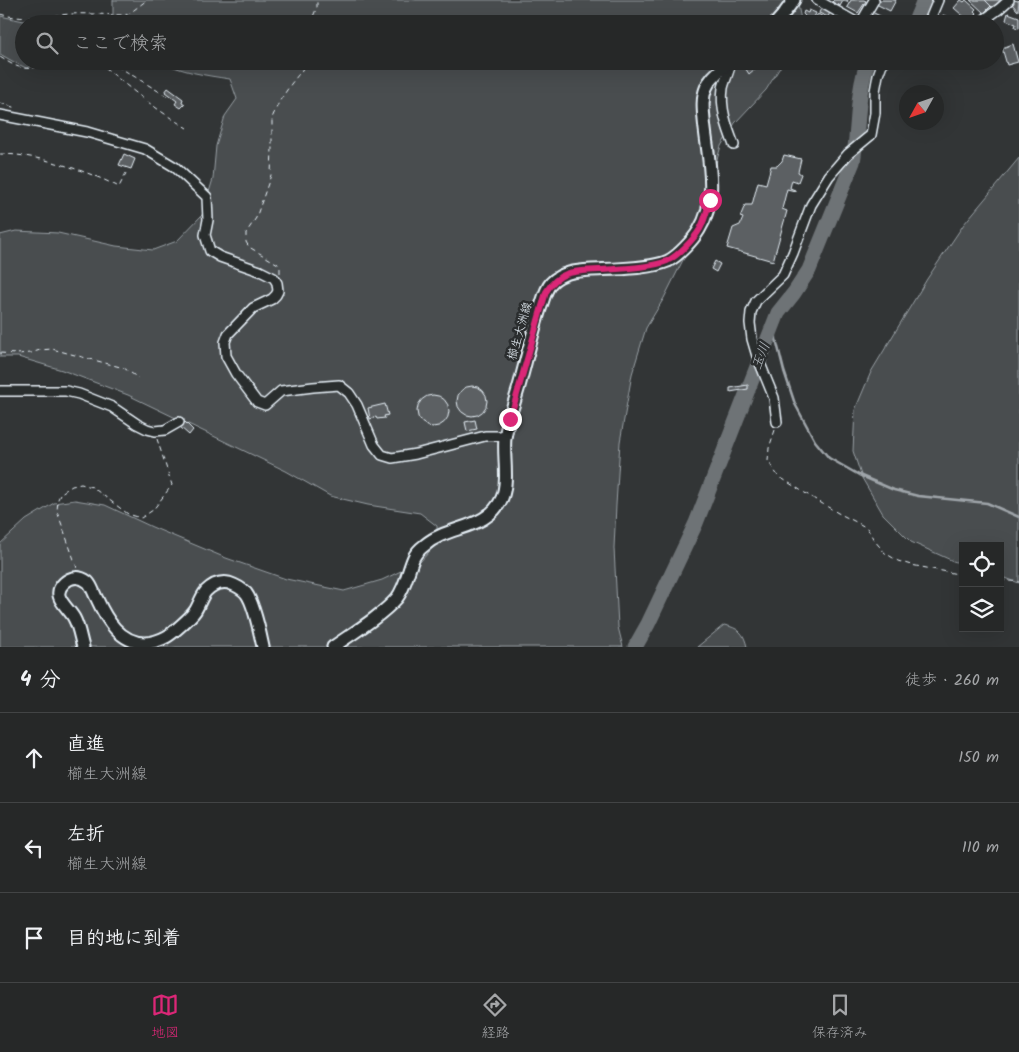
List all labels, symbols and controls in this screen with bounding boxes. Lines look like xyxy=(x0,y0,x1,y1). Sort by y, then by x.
search box xyxy=(15,15,1004,70)
icon: search xyxy=(33,29,61,57)
text: ここで検索 xyxy=(73,29,168,59)
north arrow xyxy=(899,85,944,130)
route start xyxy=(699,189,722,212)
street label: 櫛生大洲線 xyxy=(503,300,537,362)
water label: 玉川 xyxy=(746,339,776,373)
route end xyxy=(499,408,522,431)
map controls xyxy=(959,542,1004,632)
button: locate xyxy=(959,542,1004,587)
button: layers xyxy=(959,587,1004,632)
text: 4 分 xyxy=(20,664,61,697)
text: 徒歩 · 260 m xyxy=(905,668,999,693)
text: 直進 xyxy=(67,730,105,760)
icon: ahead xyxy=(20,744,48,772)
text: 150 m xyxy=(958,745,999,770)
text: 櫛生大洲線 xyxy=(67,762,147,787)
text: 左折 xyxy=(67,820,105,850)
icon: left xyxy=(20,834,48,862)
text: 110 m xyxy=(962,835,999,860)
text: 櫛生大洲線 xyxy=(67,852,147,877)
icon: arrive xyxy=(20,924,48,952)
text: 目的地に到着 xyxy=(67,924,181,954)
tab: 地図 xyxy=(151,991,179,1044)
tab: 経路 xyxy=(481,991,509,1044)
tab: 保存済み xyxy=(812,991,868,1044)

